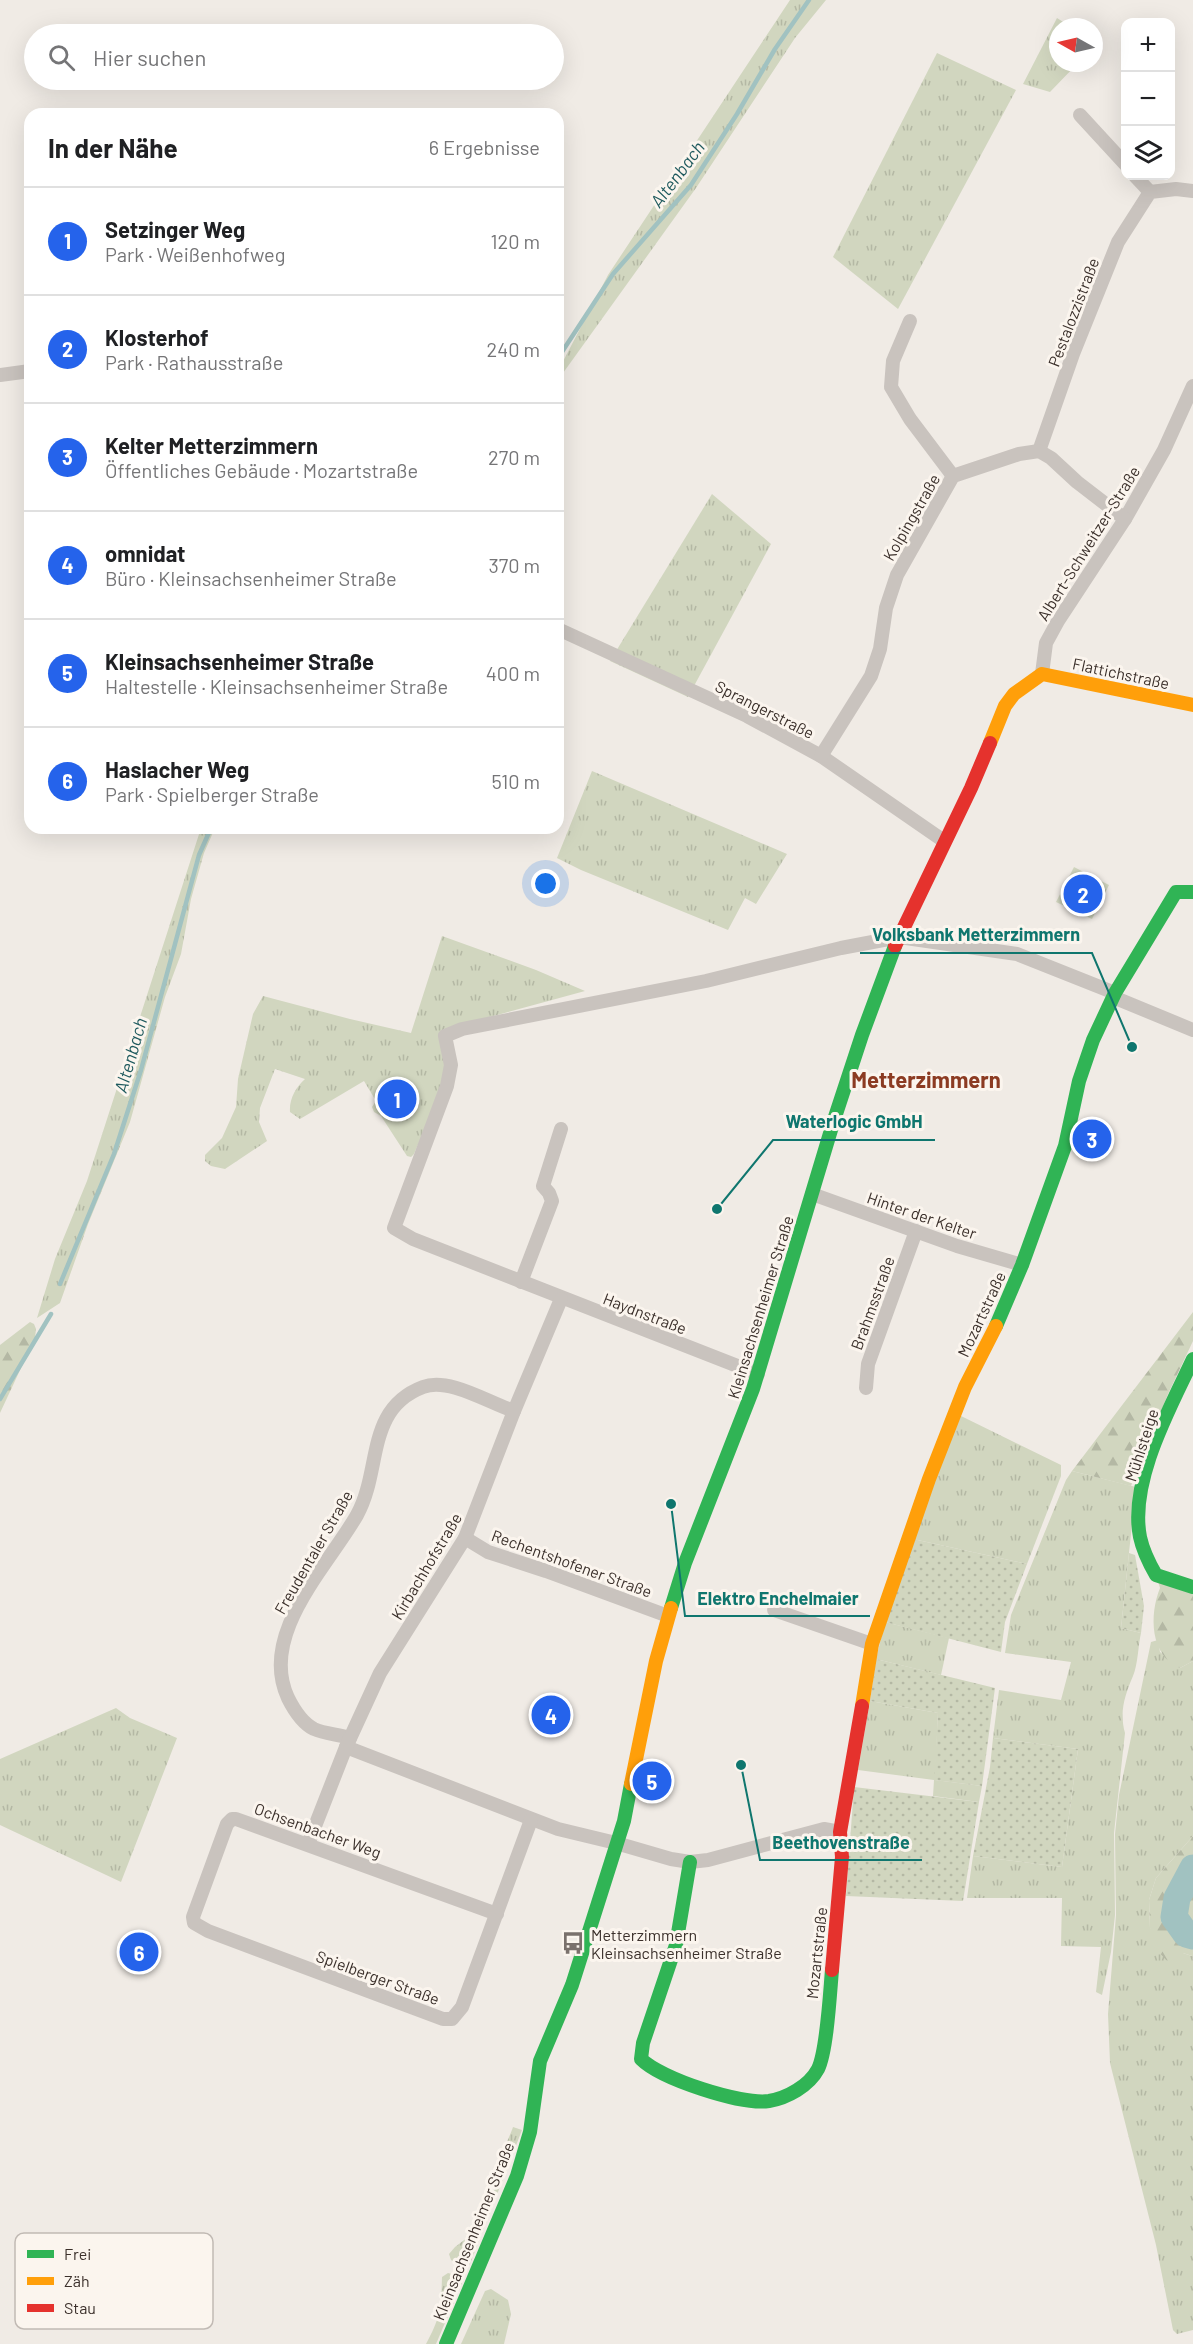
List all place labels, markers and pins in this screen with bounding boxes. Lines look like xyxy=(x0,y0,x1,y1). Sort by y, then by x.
pin: 2 xyxy=(1064,872,1102,916)
callout: Volksbank Metterzimmern xyxy=(860,917,1092,953)
pin: 1 xyxy=(378,1076,416,1122)
callout: Waterlogic GmbH xyxy=(773,1104,935,1140)
pin: 3 xyxy=(1072,1116,1112,1162)
callout: Elektro Enchelmaier xyxy=(685,1580,870,1616)
pin: 4 xyxy=(532,1692,570,1738)
pin: 5 xyxy=(632,1758,672,1804)
callout: Beethovenstraße xyxy=(760,1824,922,1860)
place label: Metterzimmern Kleinsachsenheimer Straße xyxy=(591,1925,782,1962)
pin: 6 xyxy=(120,1930,158,1974)
bus stop icon: Metterzimmern Kleinsachsenheimer Straße xyxy=(560,1930,586,1956)

